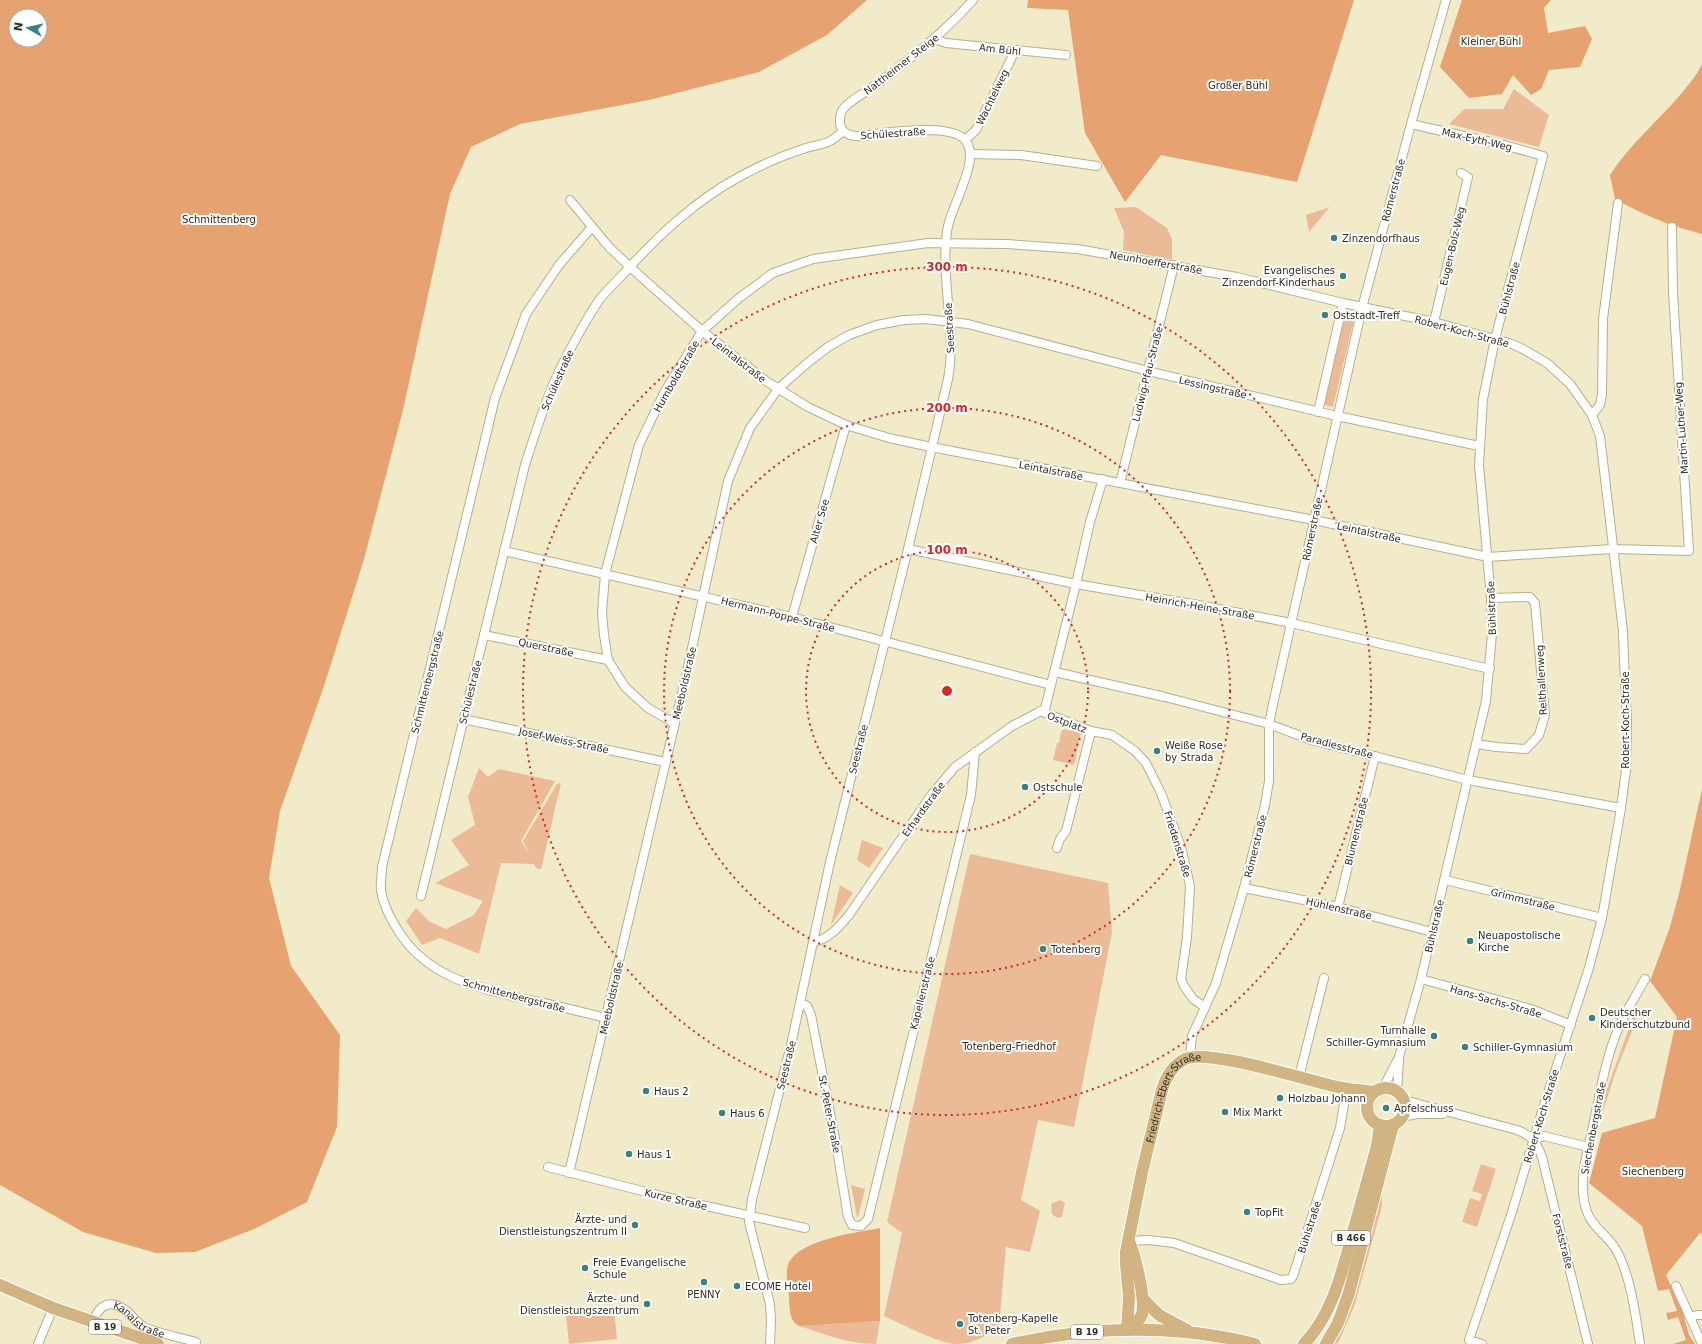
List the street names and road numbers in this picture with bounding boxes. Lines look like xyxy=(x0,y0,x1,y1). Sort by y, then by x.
street label: Nattheimer Steige xyxy=(862,32,941,97)
street label: Am Bühl xyxy=(978,42,1021,57)
street label: Wachtelweg xyxy=(974,68,1011,127)
street label: Schülestraße xyxy=(860,126,926,141)
street label: Max-Eyth-Weg xyxy=(1441,126,1513,153)
street label: Römerstraße xyxy=(1380,158,1407,223)
street label: Eugen-Bolz-Weg xyxy=(1438,206,1467,287)
street label: Neunhoefferstraße xyxy=(1109,249,1203,276)
street label: Bühlstraße xyxy=(1497,261,1522,316)
street label: Seestraße xyxy=(943,302,956,353)
street label: Robert-Koch-Straße xyxy=(1413,314,1510,349)
street label: Ludwig-Pfau-Straße xyxy=(1130,325,1165,423)
street label: Leintalstraße xyxy=(710,336,768,385)
street label: Humboldtstraße xyxy=(651,338,701,414)
street label: Schülestraße xyxy=(539,348,576,412)
street label: Lessingstraße xyxy=(1178,374,1248,401)
street label: Martin-Luther-Weg xyxy=(1673,382,1690,474)
street label: Leintalstraße xyxy=(1018,459,1084,482)
street label: Römerstraße xyxy=(1300,496,1325,562)
street label: Alter See xyxy=(808,498,831,545)
street label: Leintalstraße xyxy=(1336,520,1402,545)
street label: Bühlstraße xyxy=(1485,581,1498,635)
street label: Heinrich-Heine-Straße xyxy=(1144,591,1255,622)
street label: Hermann-Poppe-Straße xyxy=(720,595,836,634)
street label: Schmittenbergstraße xyxy=(409,630,446,735)
street label: Querstraße xyxy=(517,636,575,659)
street label: Reithallenweg xyxy=(1534,644,1549,715)
street label: Meeboldstraße xyxy=(671,646,698,721)
street label: Schülestraße xyxy=(457,659,484,725)
street label: Robert-Koch-Straße xyxy=(1620,671,1631,769)
street label: Ostplatz xyxy=(1046,710,1088,735)
street label: Seestraße xyxy=(847,723,870,775)
street label: Josef-Weiss-Straße xyxy=(517,725,610,755)
street label: Paradiesstraße xyxy=(1300,731,1374,760)
street label: Erhardstraße xyxy=(900,780,947,839)
street label: Blumenstraße xyxy=(1343,796,1370,866)
street label: Friedenstraße xyxy=(1162,810,1193,879)
street label: Römerstraße xyxy=(1242,814,1269,879)
street label: Grimmstraße xyxy=(1490,886,1556,913)
street label: Hühlenstraße xyxy=(1305,896,1373,921)
street label: Bühlstraße xyxy=(1423,898,1446,954)
street label: Kapellenstraße xyxy=(908,955,937,1031)
street label: Meeboldstraße xyxy=(598,961,625,1036)
street label: Schmittenbergstraße xyxy=(461,976,566,1014)
street label: Hans-Sachs-Straße xyxy=(1449,983,1543,1020)
street label: Seestraße xyxy=(775,1039,798,1091)
street label: Friedrich-Ebert-Straße xyxy=(1144,1052,1201,1144)
street label: Robert-Koch-Straße xyxy=(1522,1068,1561,1164)
street label: St.-Peter-Straße xyxy=(817,1074,842,1154)
street label: Siechenbergstraße xyxy=(1579,1081,1608,1175)
street label: Kurze Straße xyxy=(643,1187,708,1212)
street label: Bühlstraße xyxy=(1296,1200,1323,1255)
street label: Forststraße xyxy=(1550,1212,1575,1270)
road number: B 466 xyxy=(1332,1231,1370,1245)
street label: Kanalstraße xyxy=(112,1300,166,1340)
road number: B 19 xyxy=(89,1320,121,1334)
road number: B 19 xyxy=(1071,1325,1103,1339)

